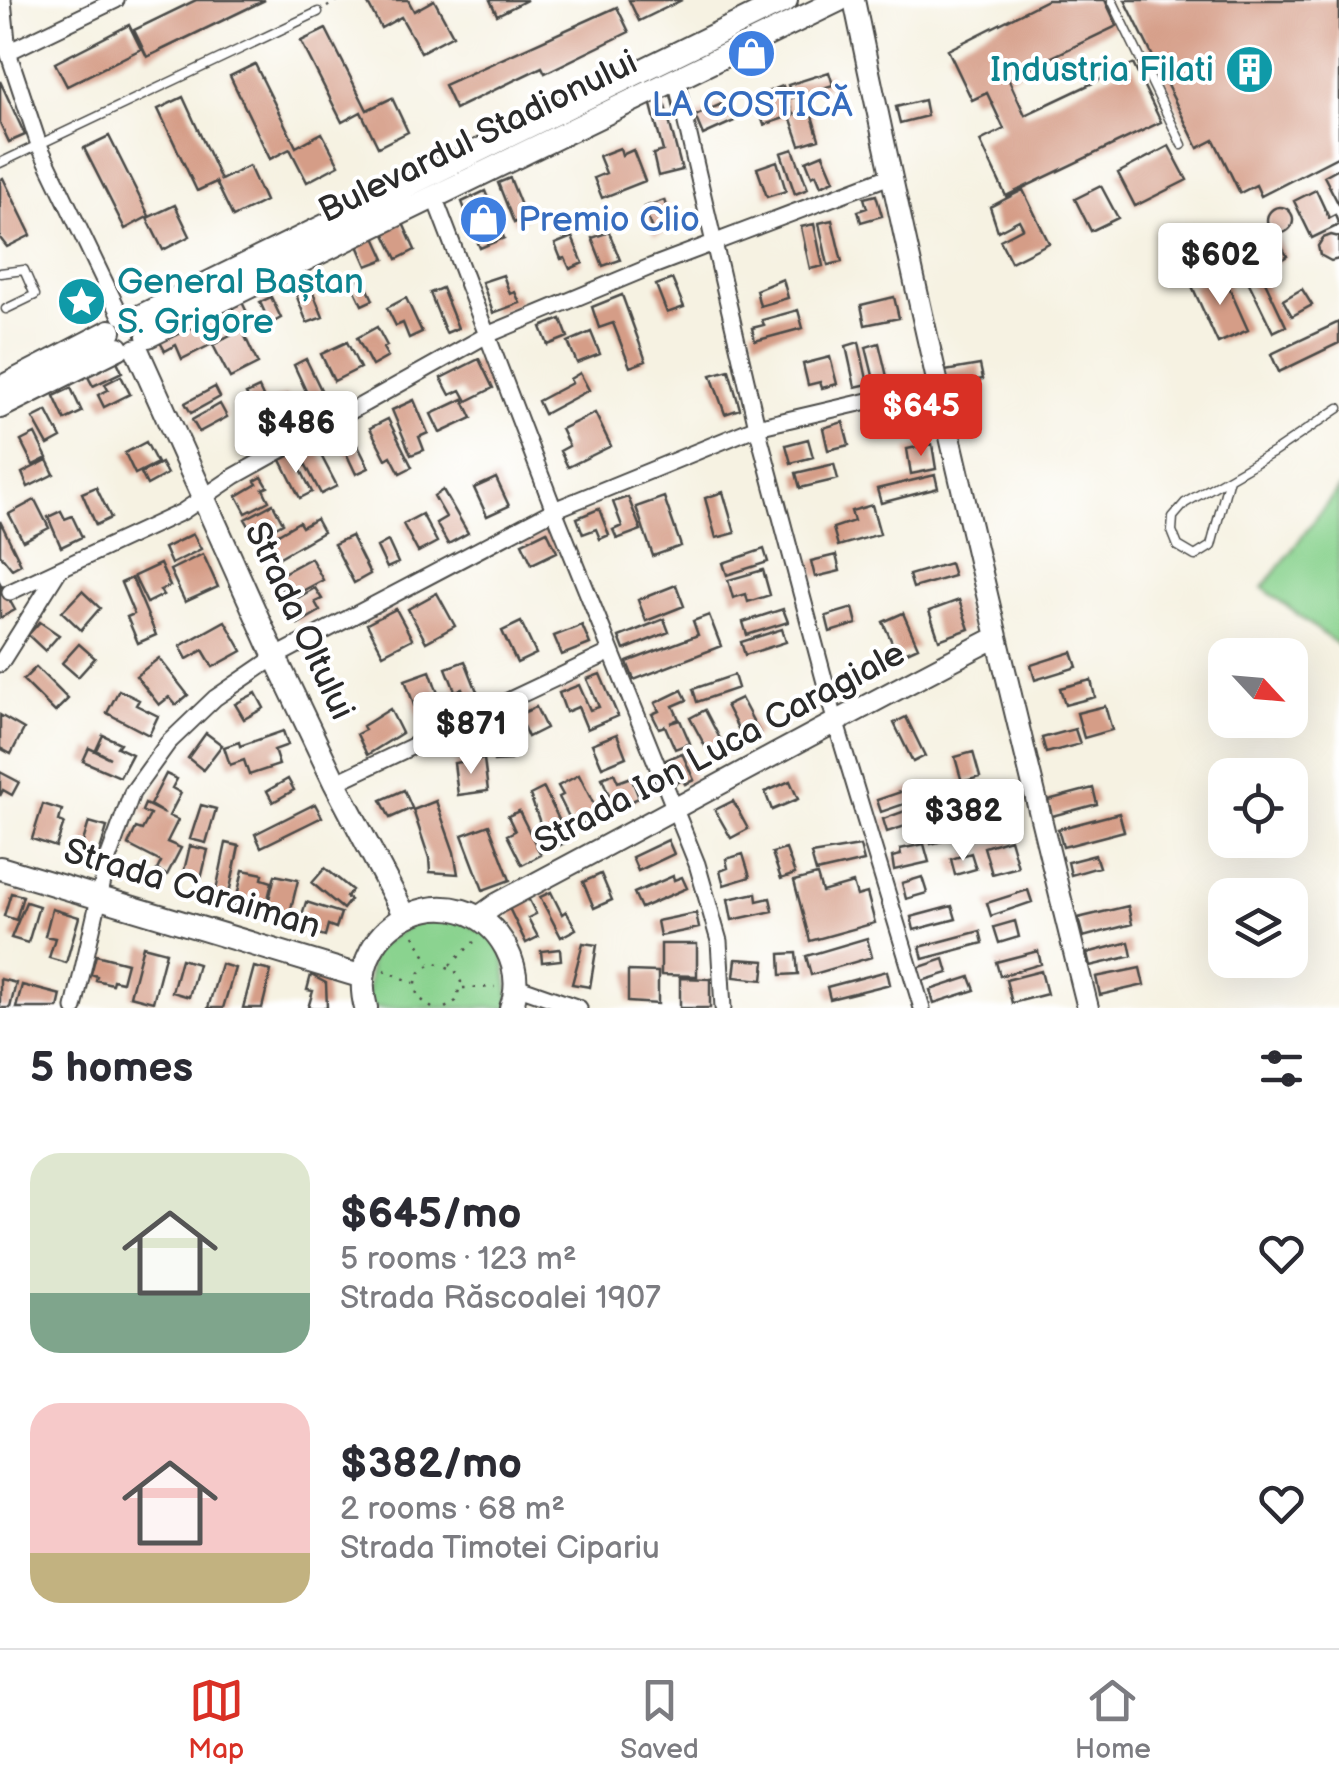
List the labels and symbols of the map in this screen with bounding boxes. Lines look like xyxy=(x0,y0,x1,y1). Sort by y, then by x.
shop icon: LA COSTICĂ xyxy=(726,27,778,79)
street label: Bulevardul Stadionului xyxy=(312,41,644,233)
building icon: Industria Filati xyxy=(1223,44,1275,96)
place label: Industria Filati xyxy=(990,49,1214,92)
place label: LA COSTICĂ xyxy=(651,83,853,127)
shop icon: Premio Clio xyxy=(457,194,509,246)
place label: Premio Clio xyxy=(518,199,700,242)
pin: $602 xyxy=(1161,223,1279,308)
place label: General Baștan S. Grigore xyxy=(117,261,364,344)
place icon: General Baștan S. Grigore xyxy=(56,276,108,328)
pin: $645 xyxy=(862,374,980,459)
pin: $486 xyxy=(237,391,355,476)
street label: Strada Oltului xyxy=(235,515,363,727)
street label: Strada Ion Luca Caragiale xyxy=(527,632,913,864)
north arrow xyxy=(1208,638,1308,738)
pin: $871 xyxy=(412,692,530,777)
pin: $382 xyxy=(904,779,1022,864)
street label: Strada Caraiman xyxy=(58,830,326,948)

